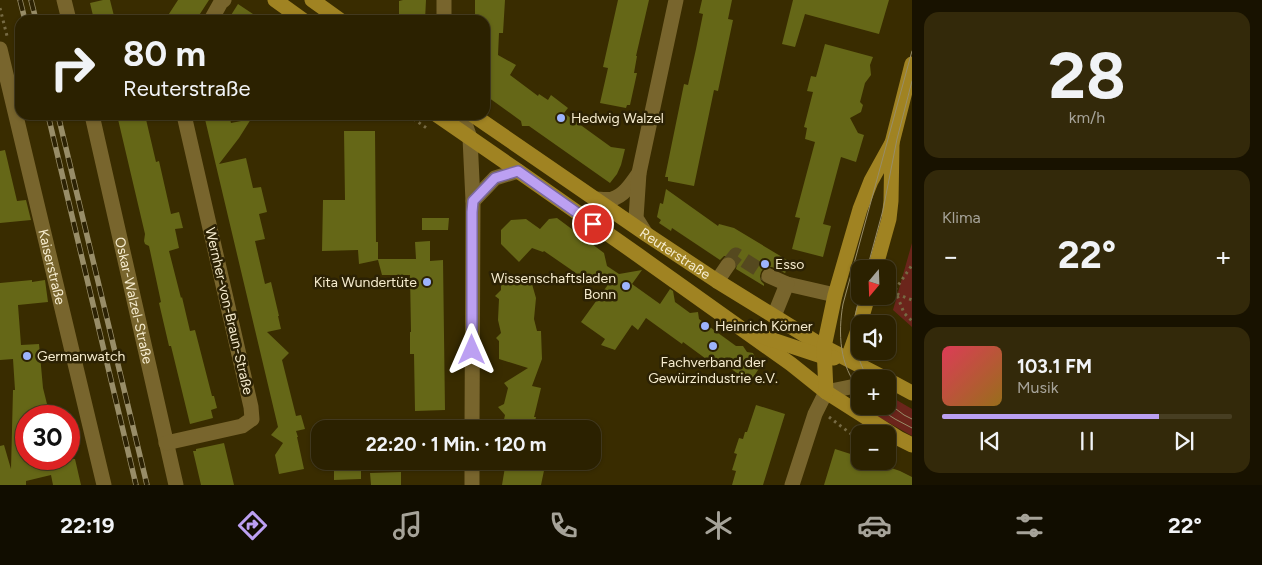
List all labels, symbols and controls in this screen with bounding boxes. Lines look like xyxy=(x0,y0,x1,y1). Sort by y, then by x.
text: 80 m xyxy=(123,33,206,75)
icon: right xyxy=(40,35,105,100)
text: 28 xyxy=(1048,36,1126,114)
text: Reuterstraße xyxy=(123,75,250,102)
text: km/h xyxy=(1069,108,1105,127)
place label: Hedwig Walzel xyxy=(571,110,664,127)
marker: Hedwig Walzel xyxy=(555,112,567,124)
pin xyxy=(572,203,614,245)
text: Klima xyxy=(942,208,981,227)
icon: arrive xyxy=(579,210,607,238)
street label: Reuterstraße xyxy=(637,224,714,283)
street label: Wernher-von-Braun-Straße xyxy=(201,226,257,397)
street label: Kaiserstraße xyxy=(35,227,69,307)
text: 22° xyxy=(1058,232,1116,278)
street label: Oskar-Walzel-Straße xyxy=(111,235,157,366)
text: − xyxy=(942,239,959,273)
text: + xyxy=(1215,239,1232,273)
place label: Esso xyxy=(775,256,804,273)
marker: Esso xyxy=(759,258,771,270)
north arrow xyxy=(851,260,896,305)
map controls xyxy=(851,260,896,470)
place label: Wissenschaftsladen Bonn xyxy=(491,270,616,303)
place label: Kita Wundertüte xyxy=(314,274,417,291)
marker: Kita Wundertüte xyxy=(421,276,433,288)
marker: Wissenschaftsladen Bonn xyxy=(620,280,632,292)
button: sound xyxy=(851,315,896,360)
place label: Heinrich Körner xyxy=(715,318,813,335)
marker: Heinrich Körner xyxy=(699,320,711,332)
position arrow xyxy=(445,323,497,375)
marker: Fachverband der Gewürzindustrie e.V. xyxy=(707,340,719,352)
place label: Germanwatch xyxy=(37,348,126,365)
marker: Germanwatch xyxy=(21,350,33,362)
place label: Fachverband der Gewürzindustrie e.V. xyxy=(648,354,778,387)
text: 103.1 FM xyxy=(1017,355,1092,378)
button: + xyxy=(851,370,896,415)
text: Musik xyxy=(1017,378,1058,397)
speed limit sign: 30 xyxy=(15,405,80,470)
button: − xyxy=(851,425,896,470)
icon: previous xyxy=(976,427,1004,455)
icon: pause xyxy=(1073,427,1101,455)
icon: next xyxy=(1170,427,1198,455)
text: 22:20 · 1 Min. · 120 m xyxy=(366,433,546,456)
icon: directions xyxy=(235,508,270,543)
icon: music xyxy=(390,508,425,543)
icon: phone xyxy=(546,508,581,543)
icon: climate xyxy=(701,508,736,543)
icon: car xyxy=(857,508,892,543)
icon: filters xyxy=(1012,508,1047,543)
text: 22:19 xyxy=(60,512,114,539)
text: 22° xyxy=(1168,512,1202,539)

